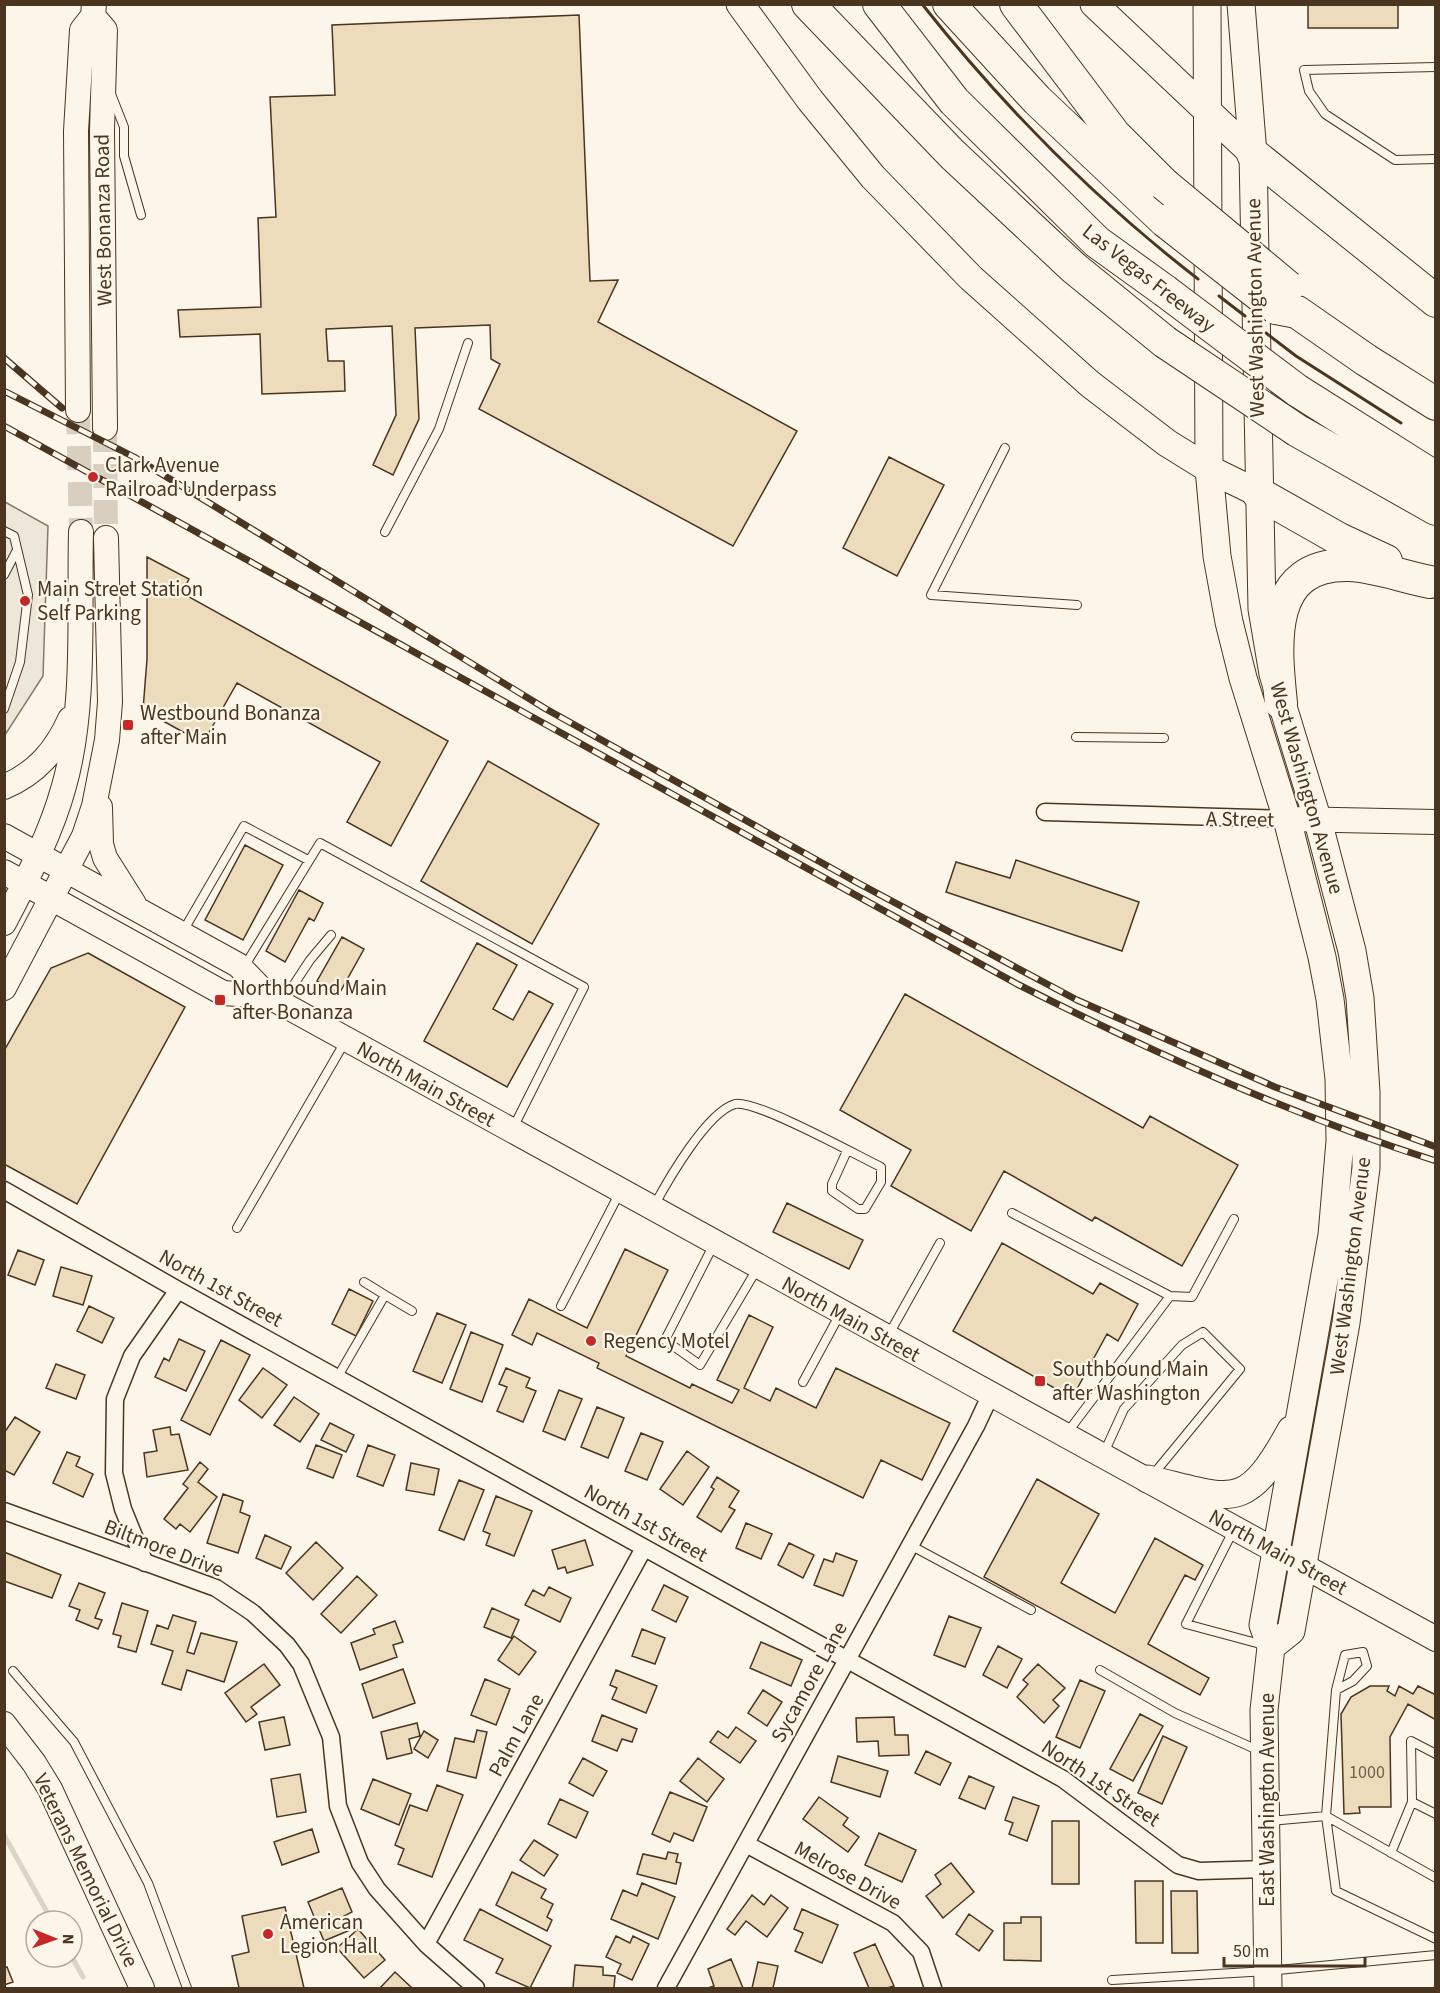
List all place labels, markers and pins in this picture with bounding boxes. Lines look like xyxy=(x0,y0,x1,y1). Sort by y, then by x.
place label: Clark Avenue Railroad Underpass xyxy=(105,450,277,504)
marker: Clark Avenue Railroad Underpass xyxy=(86,470,100,484)
place label: Main Street Station Self Parking xyxy=(37,574,203,628)
marker: Main Street Station Self Parking xyxy=(18,594,32,608)
place label: Westbound Bonanza after Main xyxy=(140,698,320,752)
marker: Westbound Bonanza after Main xyxy=(121,718,135,732)
place label: Northbound Main after Bonanza xyxy=(232,973,387,1027)
marker: Northbound Main after Bonanza xyxy=(213,993,227,1007)
place label: Regency Motel xyxy=(603,1326,730,1356)
marker: Regency Motel xyxy=(584,1334,598,1348)
place label: Southbound Main after Washington xyxy=(1052,1354,1209,1408)
marker: Southbound Main after Washington xyxy=(1033,1374,1047,1388)
place label: American Legion Hall xyxy=(280,1907,378,1961)
marker: American Legion Hall xyxy=(261,1927,275,1941)

